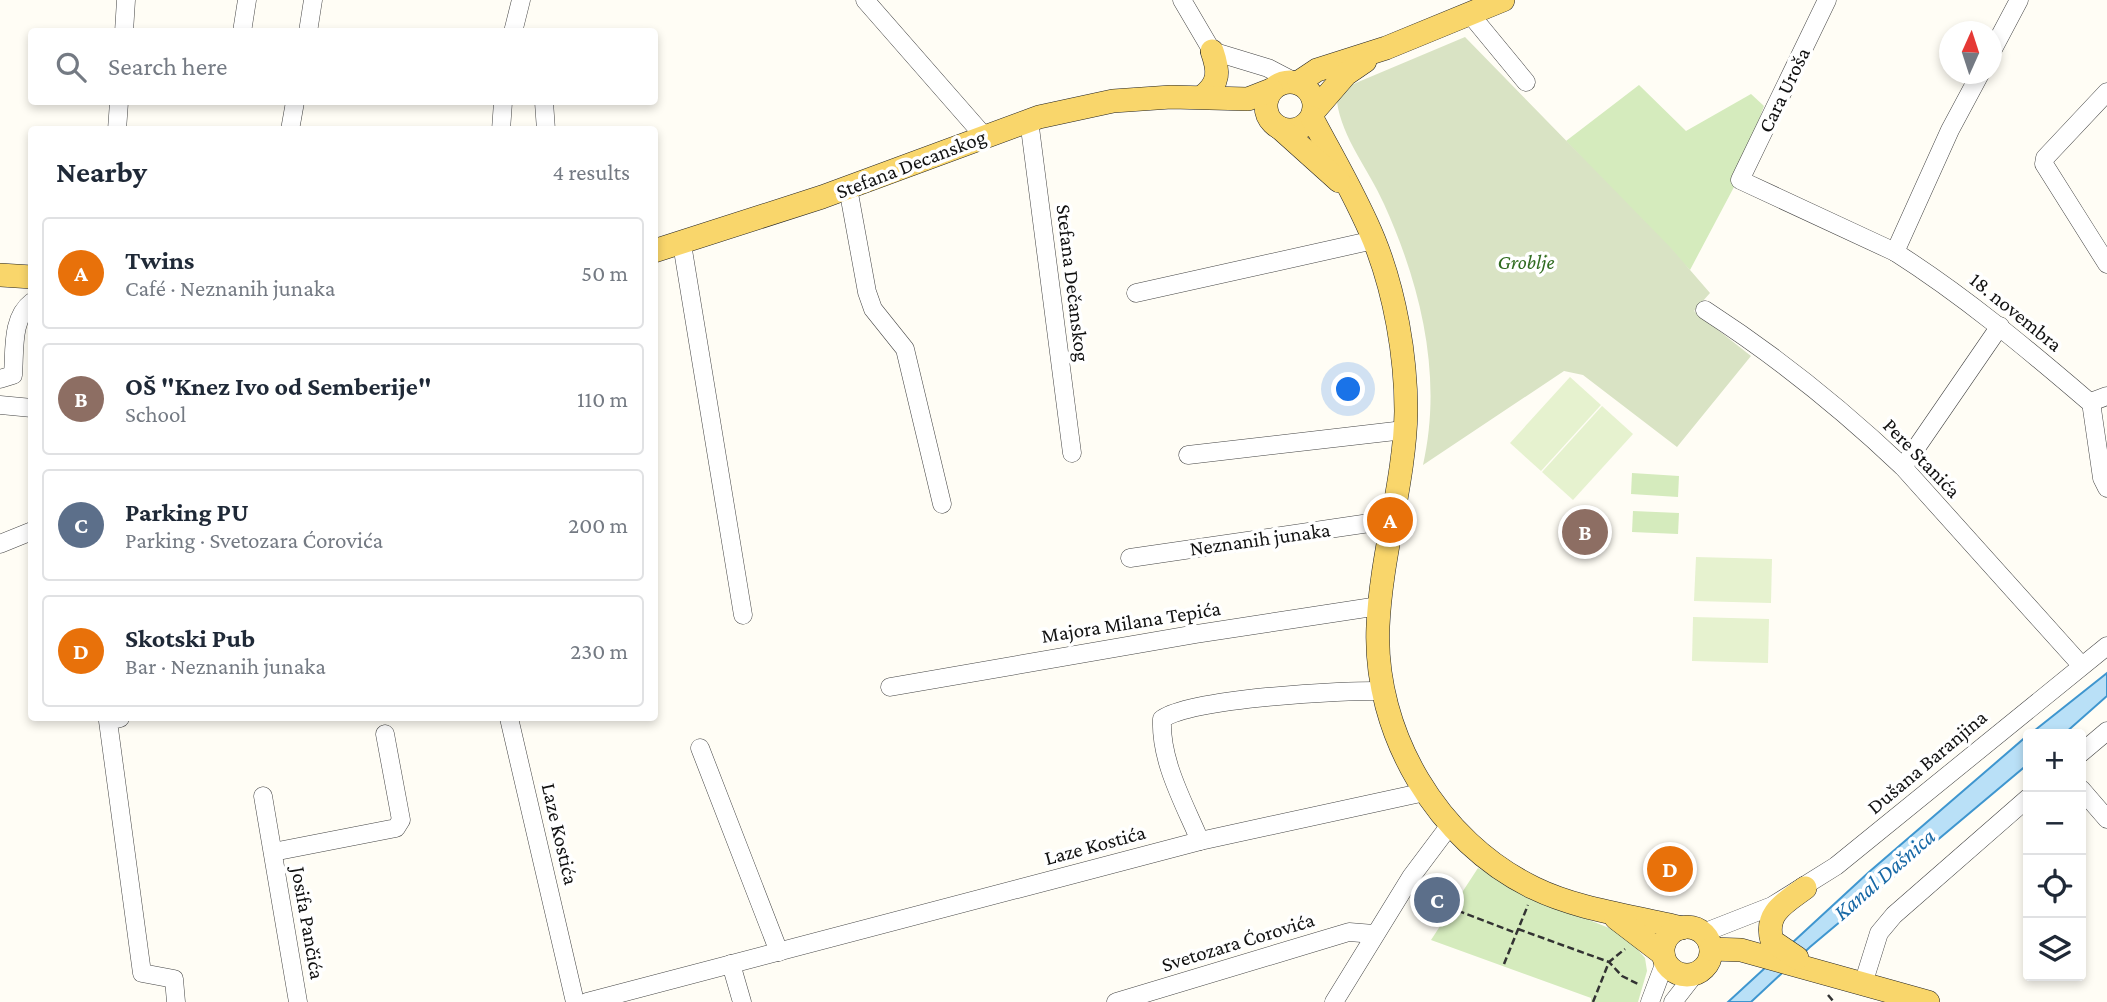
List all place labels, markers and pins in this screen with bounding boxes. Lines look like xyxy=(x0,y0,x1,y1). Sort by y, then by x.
pin: A xyxy=(1367,494,1413,546)
pin: B xyxy=(1562,506,1608,558)
pin: D xyxy=(1647,843,1693,895)
pin: C xyxy=(1414,874,1460,926)

